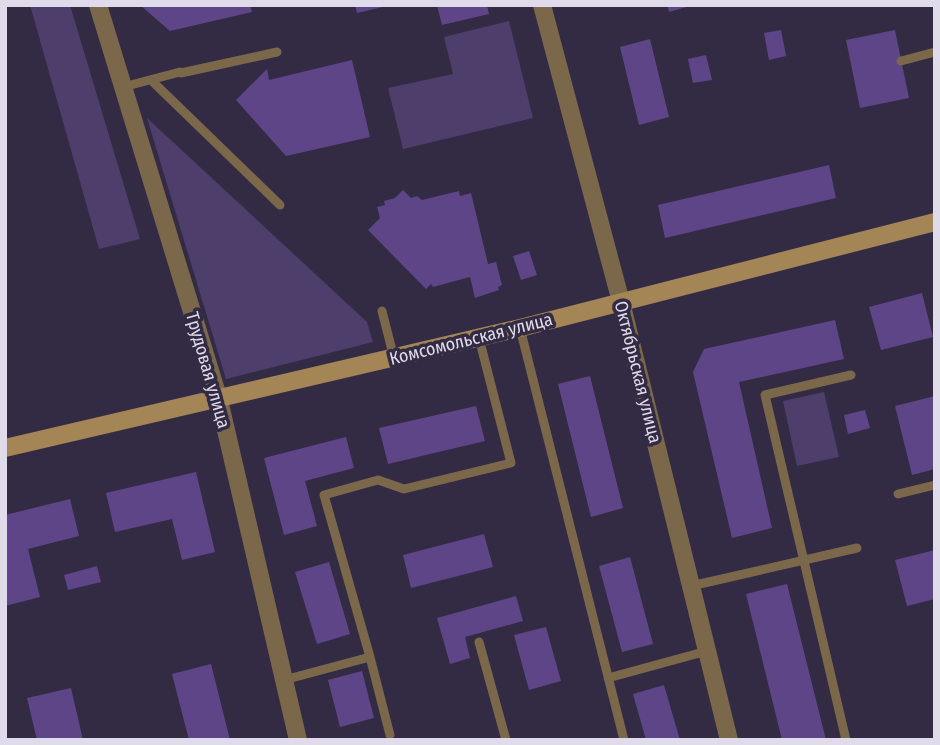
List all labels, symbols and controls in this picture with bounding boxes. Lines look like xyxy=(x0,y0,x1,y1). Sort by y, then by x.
street label: Октябрьская улица xyxy=(610,299,666,446)
street label: Комсомольская улица xyxy=(387,308,555,370)
street label: Трудовая улица xyxy=(181,309,235,431)

